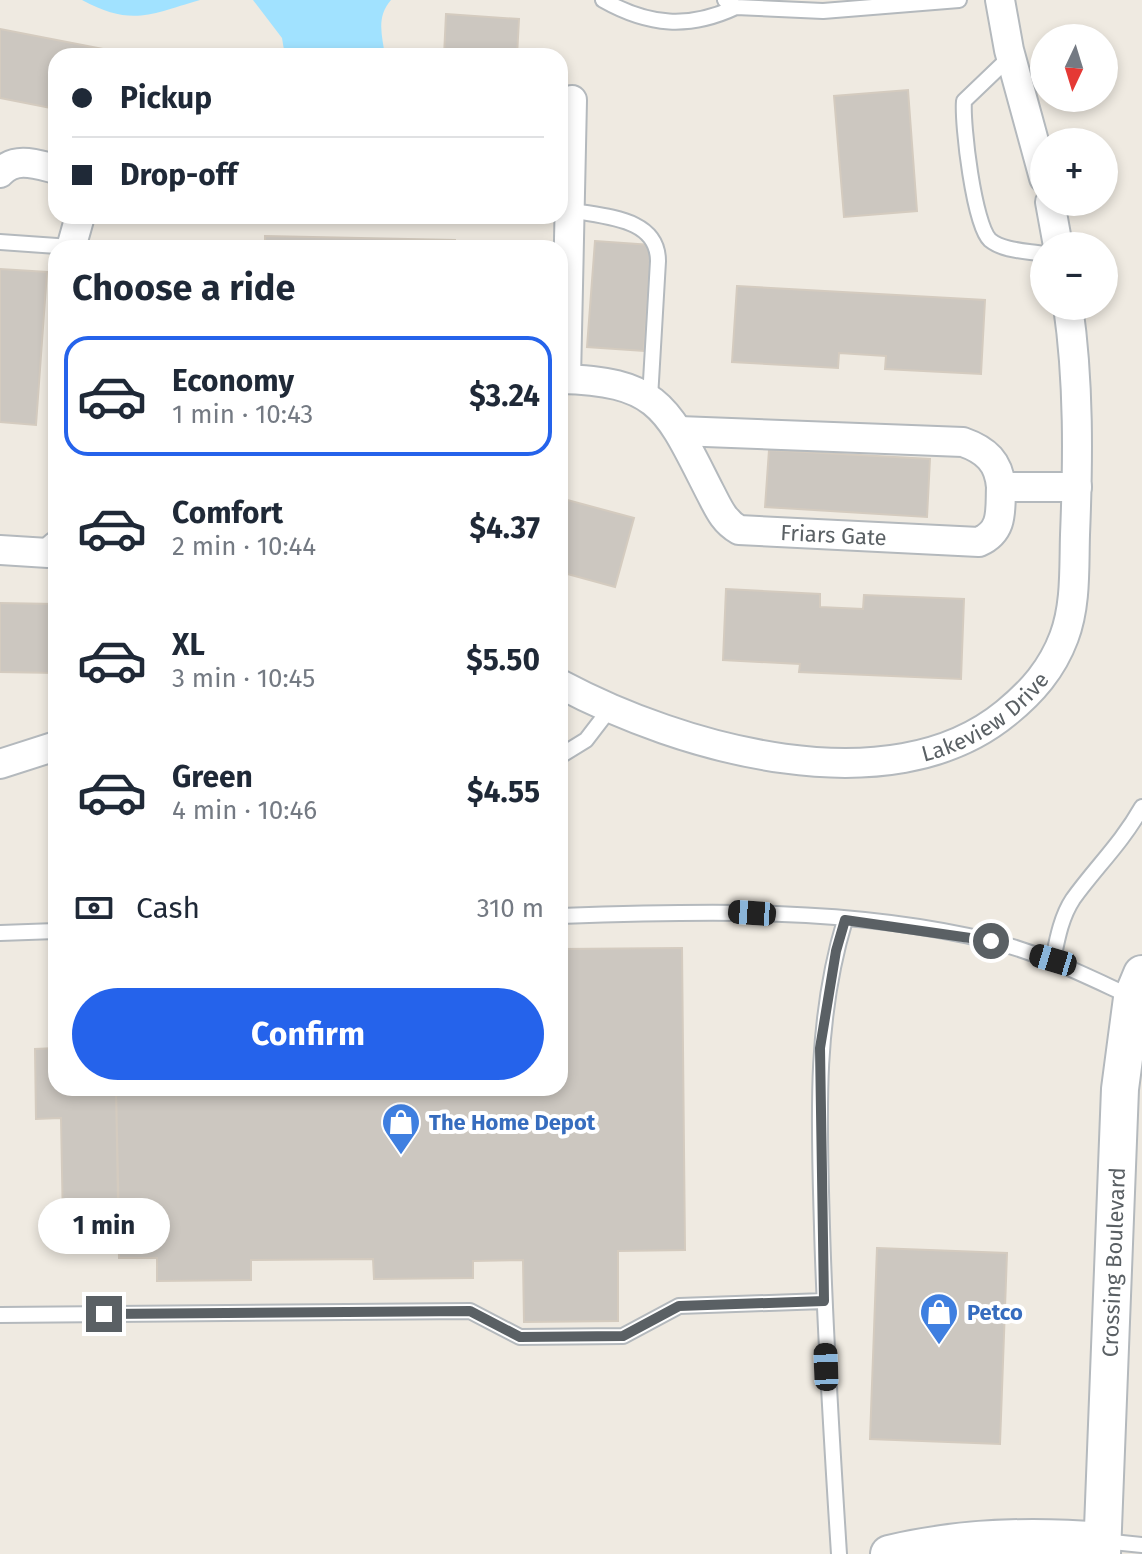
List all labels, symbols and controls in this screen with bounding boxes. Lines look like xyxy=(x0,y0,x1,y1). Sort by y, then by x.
north arrow xyxy=(1030,24,1118,112)
map controls xyxy=(1030,24,1118,320)
text: Pickup xyxy=(120,80,212,116)
button: + xyxy=(1030,128,1118,216)
text: Drop-off xyxy=(120,157,237,193)
button: − xyxy=(1030,232,1118,320)
text: Choose a ride xyxy=(72,266,295,310)
icon: car xyxy=(76,360,148,432)
text: Economy xyxy=(172,363,294,399)
text: $3.24 xyxy=(469,378,540,414)
text: 1 min · 10:43 xyxy=(172,399,313,430)
icon: car xyxy=(76,492,148,564)
text: Comfort xyxy=(172,495,283,531)
text: $4.37 xyxy=(469,510,540,546)
street label: Friars Gate xyxy=(780,519,887,551)
text: 2 min · 10:44 xyxy=(172,531,316,562)
icon: car xyxy=(76,624,148,696)
text: XL xyxy=(172,627,205,663)
text: $5.50 xyxy=(466,642,540,678)
text: 3 min · 10:45 xyxy=(172,663,315,694)
street label: Lakeview Drive xyxy=(919,667,1055,768)
icon: car xyxy=(76,756,148,828)
text: Green xyxy=(172,759,253,795)
text: $4.55 xyxy=(467,774,540,810)
text: 4 min · 10:46 xyxy=(172,795,317,826)
icon: cash xyxy=(72,886,116,930)
text: Cash xyxy=(136,890,200,926)
text: 310 m xyxy=(477,893,544,924)
car xyxy=(727,899,777,927)
route start xyxy=(973,923,1009,959)
car xyxy=(1027,942,1079,978)
button: Confirm xyxy=(72,988,544,1080)
shop icon: The Home Depot xyxy=(380,1101,422,1156)
place label: The Home Depot xyxy=(429,1109,596,1136)
street label: Crossing Boulevard xyxy=(1097,1167,1131,1358)
callout: 1 min xyxy=(38,1198,170,1254)
text: 1 min xyxy=(73,1210,135,1241)
shop icon: Petco xyxy=(918,1291,960,1346)
route end xyxy=(86,1296,122,1332)
place label: Petco xyxy=(967,1299,1023,1326)
car xyxy=(813,1343,839,1391)

